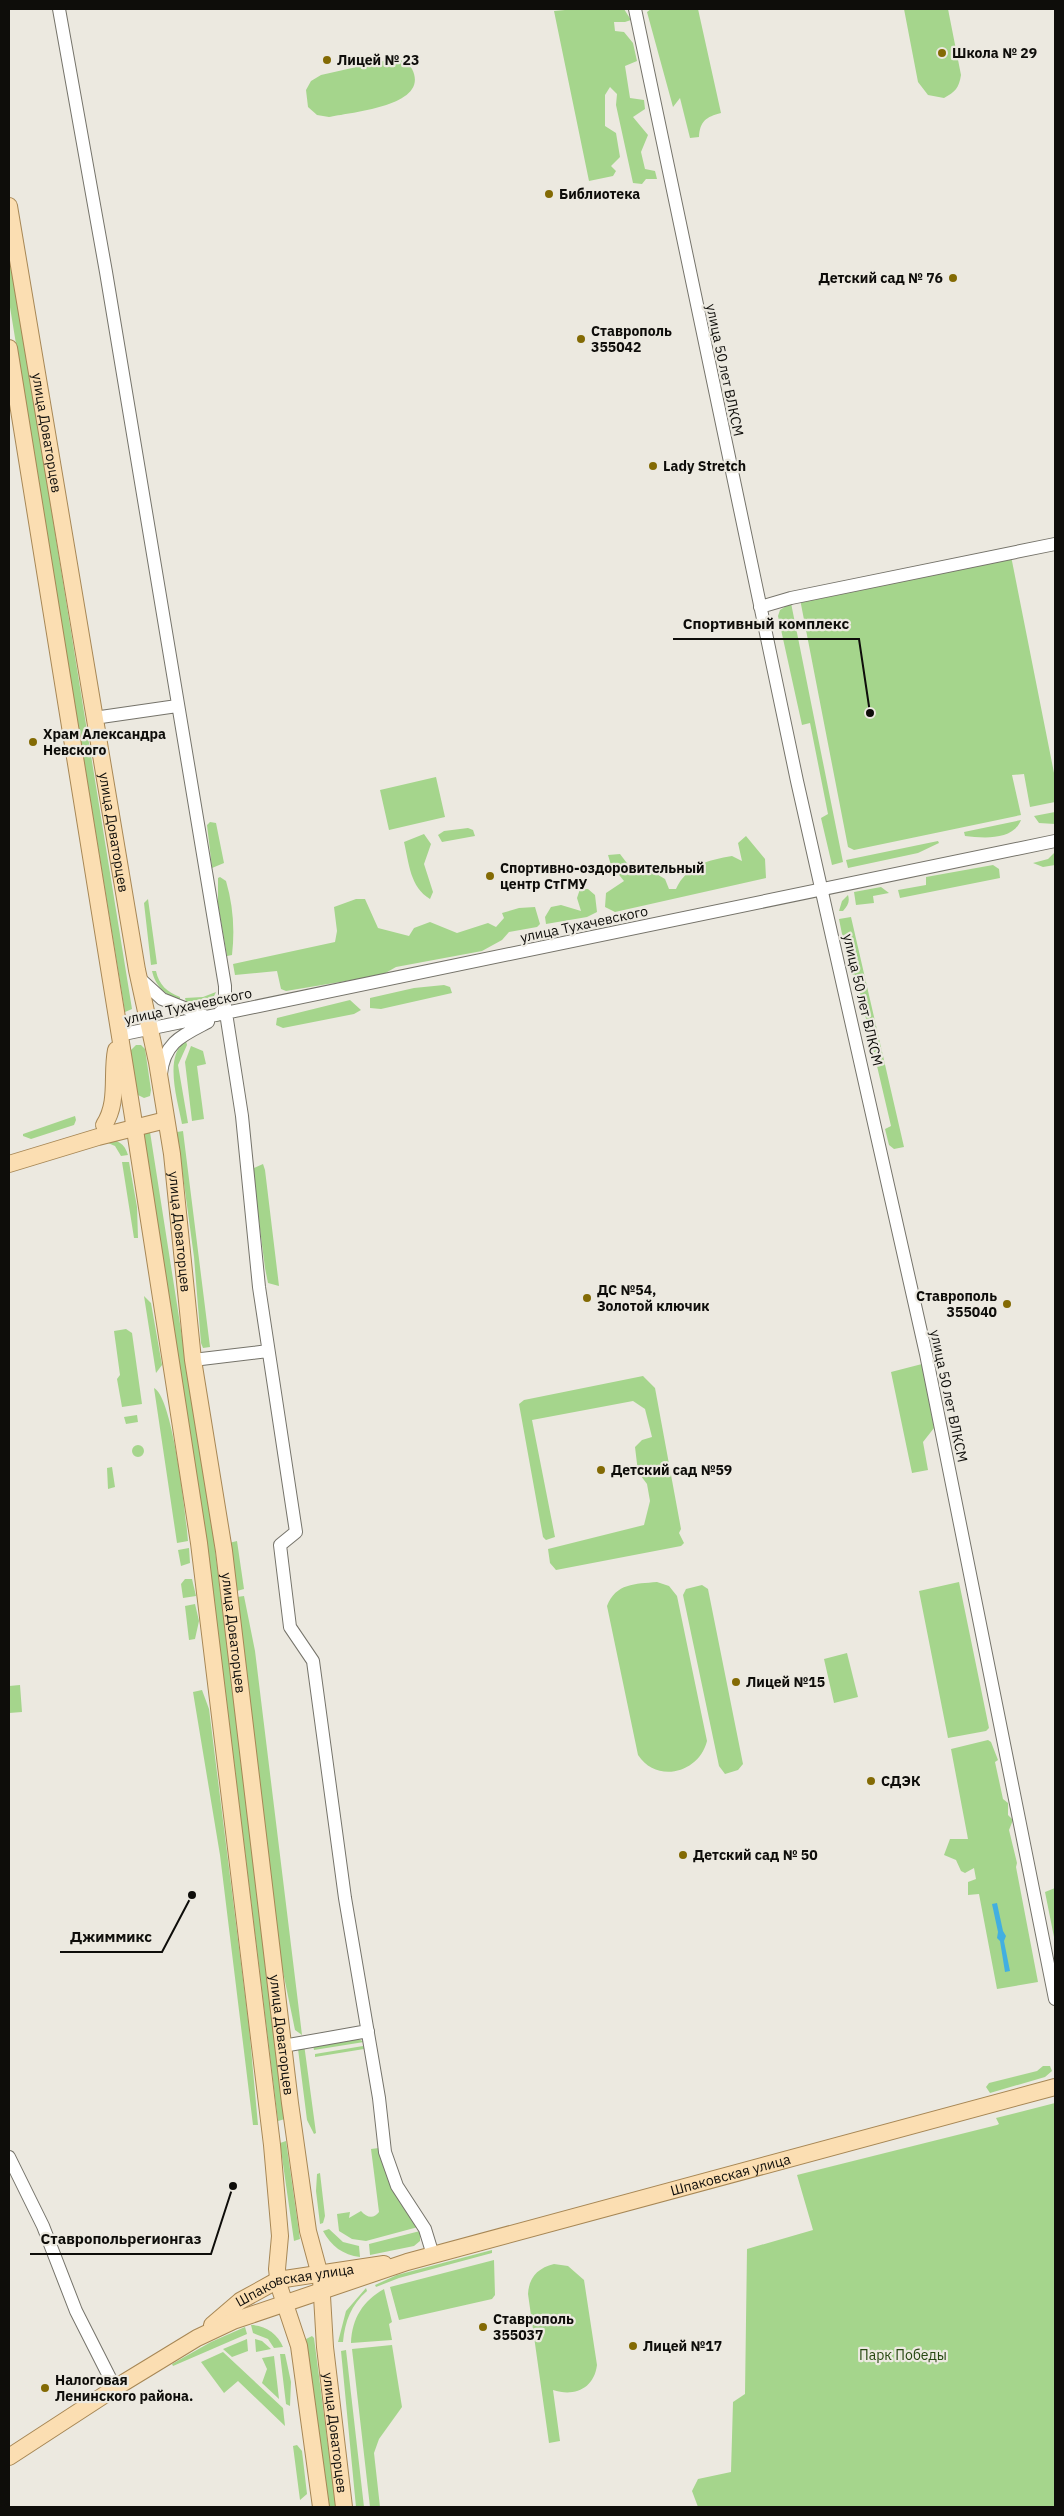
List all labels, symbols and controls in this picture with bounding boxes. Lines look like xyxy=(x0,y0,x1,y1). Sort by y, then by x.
place label: Школа № 29 xyxy=(952,44,1037,62)
marker: Школа № 29 xyxy=(936,47,948,59)
place label: Лицей № 23 xyxy=(337,51,419,69)
marker: Лицей № 23 xyxy=(321,54,333,66)
place label: Библиотека xyxy=(559,185,640,203)
marker: Библиотека xyxy=(543,188,555,200)
place label: Детский сад № 76 xyxy=(818,269,943,287)
marker: Детский сад № 76 xyxy=(947,272,959,284)
street label: улица 50 лет ВЛКСМ xyxy=(702,302,748,438)
place label: Ставрополь 355042 xyxy=(591,322,672,356)
marker: Ставрополь 355042 xyxy=(575,333,587,345)
street label: улица Доваторцев xyxy=(28,372,66,494)
place label: Lady Stretch xyxy=(663,457,746,475)
marker: Lady Stretch xyxy=(647,460,659,472)
callout: Спортивный комплекс xyxy=(673,609,859,639)
text: Спортивный комплекс xyxy=(683,614,849,633)
place label: Храм Александра Невского xyxy=(43,725,166,759)
marker: Храм Александра Невского xyxy=(27,736,39,748)
street label: улица Доваторцев xyxy=(95,771,133,894)
place label: Спортивно-оздоровительный центр СтГМУ xyxy=(500,859,705,893)
marker: Спортивно-оздоровительный центр СтГМУ xyxy=(484,870,496,882)
street label: улица Тухачевского xyxy=(519,902,650,946)
street label: улица 50 лет ВЛКСМ xyxy=(839,932,887,1068)
street label: улица Тухачевского xyxy=(123,984,254,1028)
street label: улица Доваторцев xyxy=(165,1170,195,1293)
place label: ДС №54, Золотой ключик xyxy=(597,1281,710,1315)
place label: Ставрополь 355040 xyxy=(916,1287,997,1321)
marker: ДС №54, Золотой ключик xyxy=(581,1292,593,1304)
marker: Ставрополь 355040 xyxy=(1001,1298,1013,1310)
street label: улица 50 лет ВЛКСМ xyxy=(926,1328,972,1464)
place label: Детский сад №59 xyxy=(611,1461,732,1479)
marker: Детский сад №59 xyxy=(595,1464,607,1476)
street label: улица Доваторцев xyxy=(218,1572,250,1694)
place label: Лицей №15 xyxy=(746,1673,825,1691)
marker: Лицей №15 xyxy=(730,1676,742,1688)
place label: СДЭК xyxy=(881,1772,920,1790)
marker: СДЭК xyxy=(865,1775,877,1787)
place label: Детский сад № 50 xyxy=(693,1846,818,1864)
marker: Детский сад № 50 xyxy=(677,1849,689,1861)
callout: Джиммикс xyxy=(60,1922,162,1952)
text: Джиммикс xyxy=(70,1927,152,1946)
street label: улица Доваторцев xyxy=(266,1974,298,2096)
street label: Шпаковская улица xyxy=(668,2150,793,2199)
callout: Ставропольрегионгаз xyxy=(30,2224,211,2254)
text: Ставропольрегионгаз xyxy=(41,2229,201,2248)
street label: Шпаковская улица xyxy=(232,2260,356,2311)
place label: Ставрополь 355037 xyxy=(493,2310,574,2344)
marker: Ставрополь 355037 xyxy=(477,2321,489,2333)
place label: Лицей №17 xyxy=(643,2337,722,2355)
marker: Лицей №17 xyxy=(627,2340,639,2352)
park label: Парк Победы xyxy=(859,2346,947,2364)
place label: Налоговая Ленинского района. xyxy=(55,2371,193,2405)
street label: улица Доваторцев xyxy=(319,2371,351,2494)
marker: Налоговая Ленинского района. xyxy=(39,2382,51,2394)

